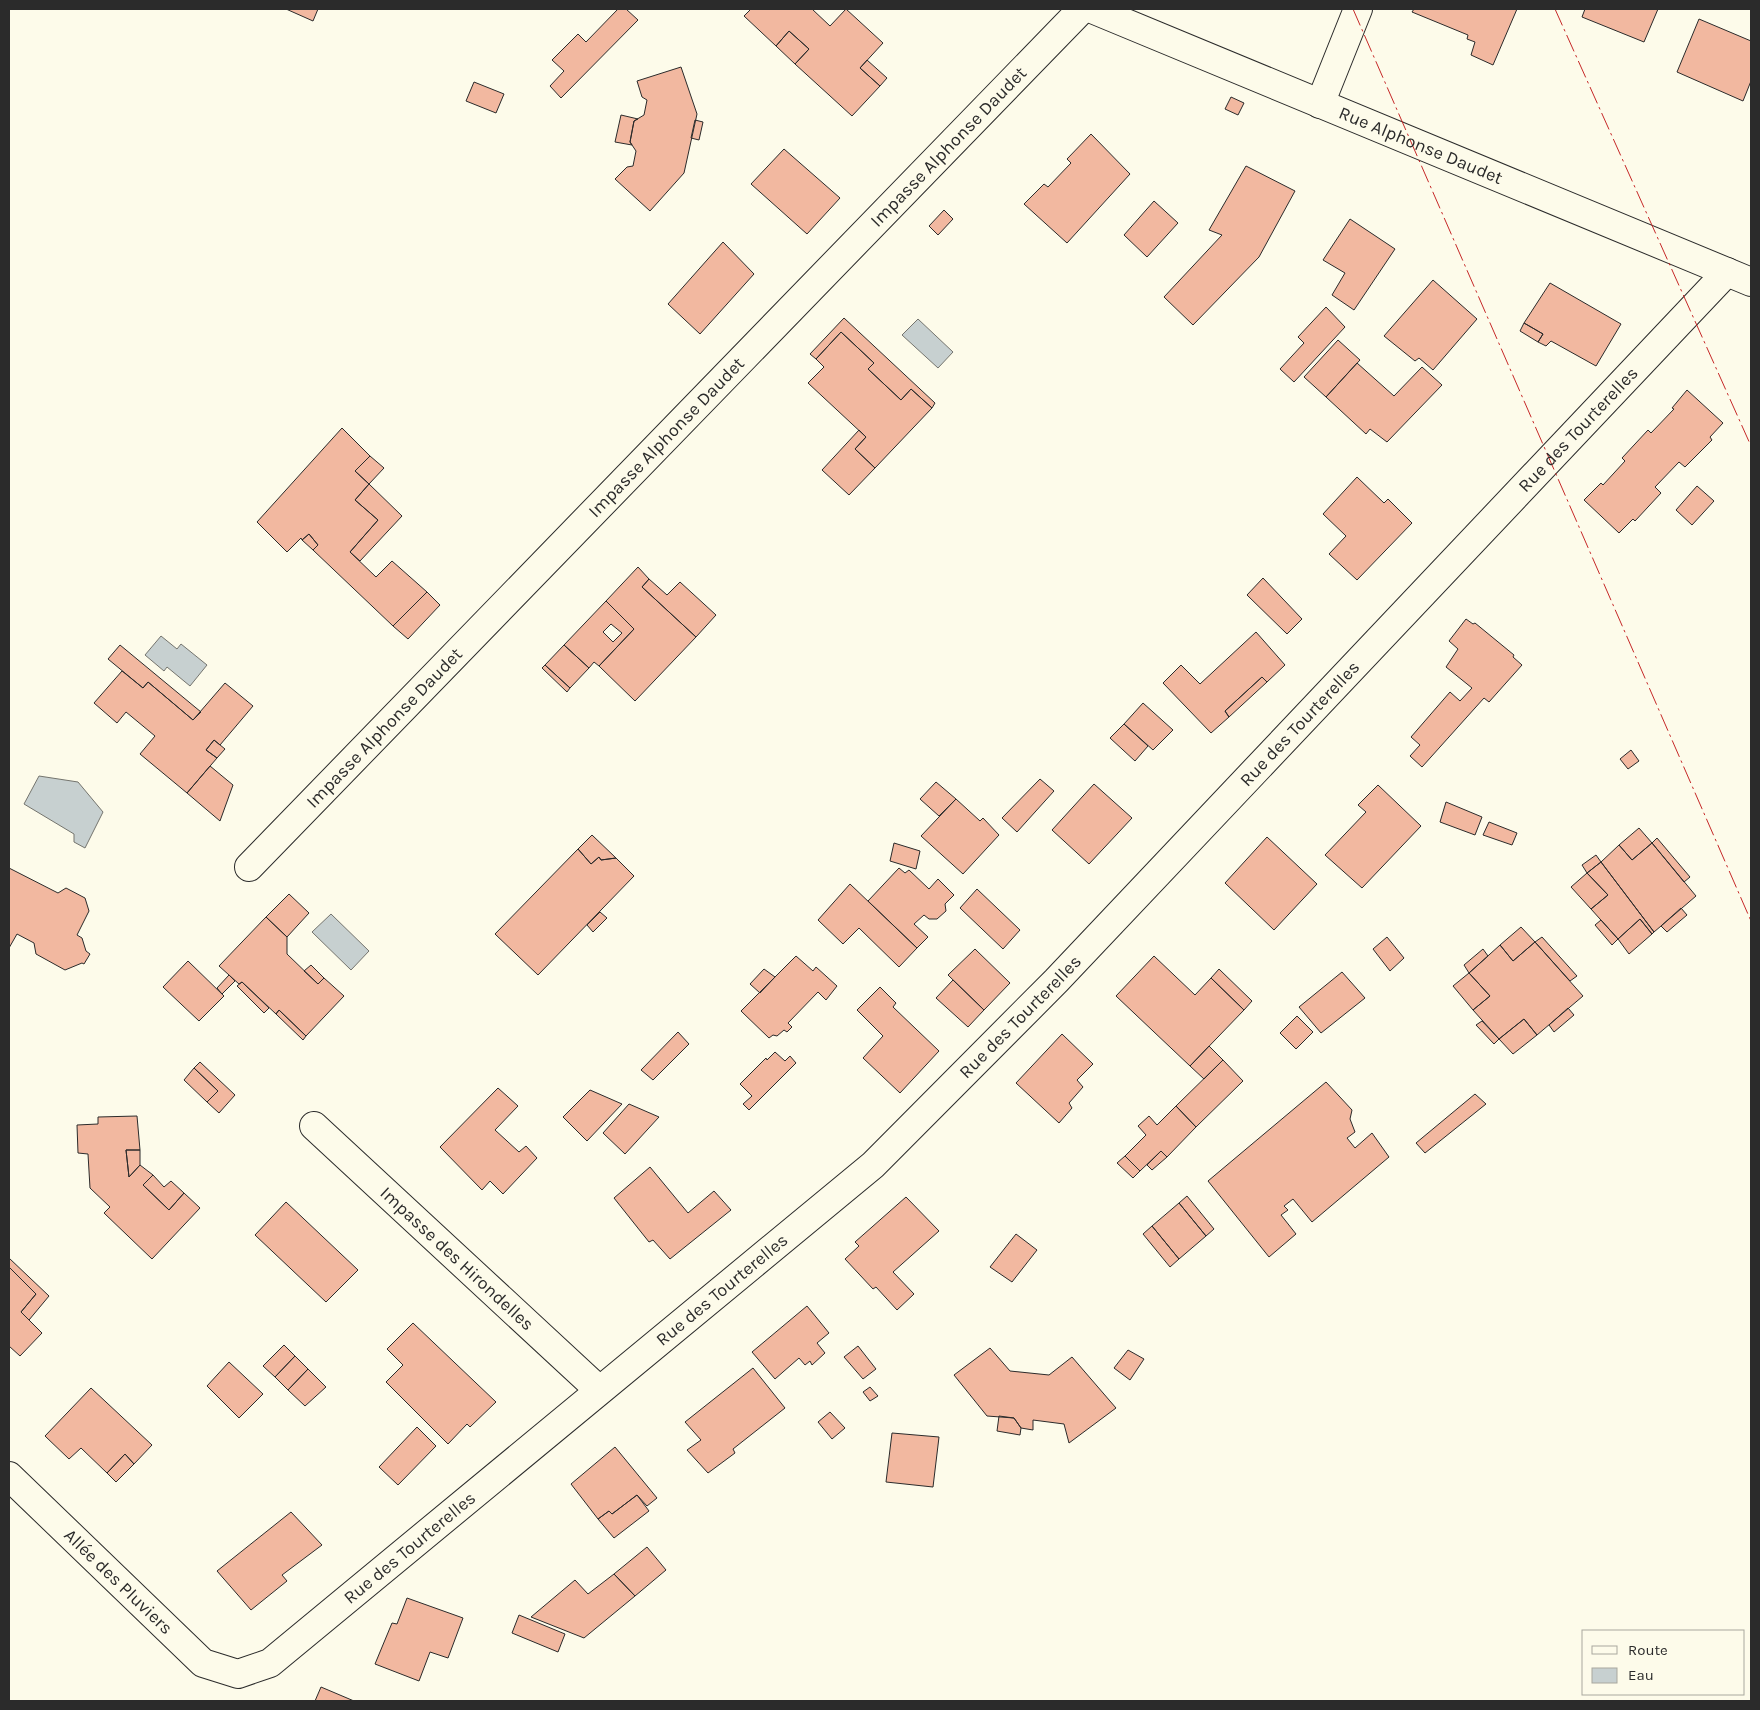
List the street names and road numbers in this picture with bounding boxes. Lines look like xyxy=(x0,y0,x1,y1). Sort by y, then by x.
street label: Impasse Alphonse Daudet xyxy=(866,62,1031,231)
street label: Rue Alphonse Daudet xyxy=(1336,102,1506,189)
street label: Impasse Alphonse Daudet xyxy=(584,352,749,522)
street label: Rue des Tourterelles xyxy=(1513,362,1643,497)
street label: Impasse Alphonse Daudet xyxy=(301,643,467,813)
street label: Rue des Tourterelles xyxy=(1235,656,1364,791)
street label: Rue des Tourterelles xyxy=(955,950,1086,1083)
street label: Impasse des Hirondelles xyxy=(376,1182,539,1335)
street label: Rue des Tourterelles xyxy=(651,1229,792,1351)
street label: Rue des Tourterelles xyxy=(339,1487,480,1609)
street label: Allée des Pluviers xyxy=(60,1524,177,1639)

